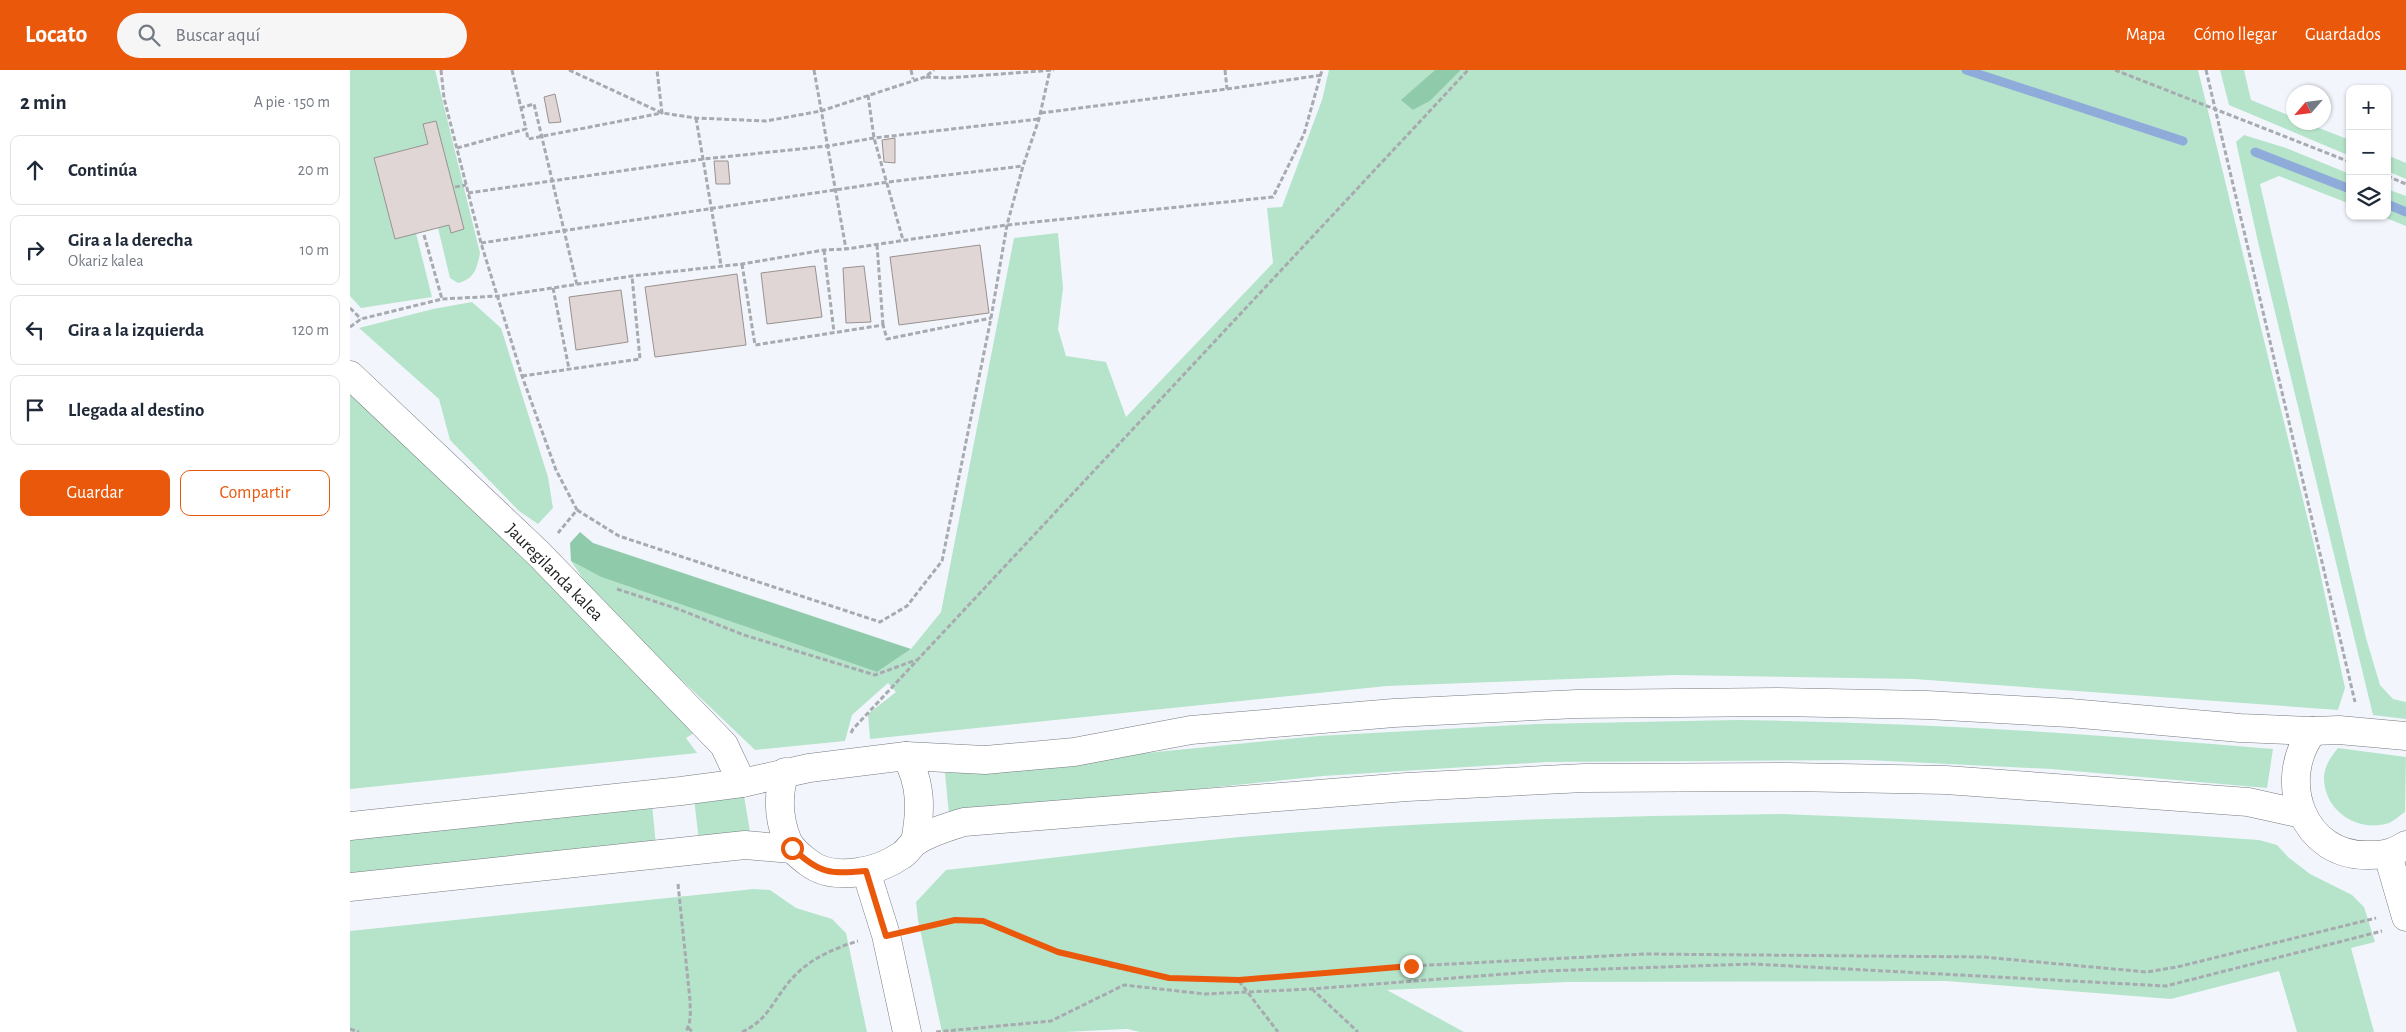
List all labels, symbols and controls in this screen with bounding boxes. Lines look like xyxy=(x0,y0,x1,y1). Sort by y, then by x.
search box xyxy=(117,13,467,58)
icon: search xyxy=(135,21,163,49)
text: Locato xyxy=(25,23,87,47)
text: Buscar aquí xyxy=(175,26,260,45)
text: Mapa xyxy=(2126,26,2166,44)
text: Cómo llegar xyxy=(2194,26,2277,44)
text: Guardados xyxy=(2305,26,2381,44)
north arrow xyxy=(2286,85,2331,130)
map controls xyxy=(2346,85,2391,220)
button: + xyxy=(2346,85,2391,130)
text: 2 min xyxy=(20,92,67,113)
text: A pie · 150 m xyxy=(254,94,330,110)
button: − xyxy=(2346,130,2391,175)
icon: ahead xyxy=(21,156,49,184)
text: Continúa xyxy=(68,161,137,180)
text: 20 m xyxy=(298,162,329,178)
button: layers xyxy=(2346,175,2391,220)
text: Gira a la derecha xyxy=(68,231,193,250)
icon: right xyxy=(21,236,49,264)
text: 10 m xyxy=(300,242,329,258)
text: Okariz kalea xyxy=(68,253,144,269)
icon: left xyxy=(21,316,49,344)
text: Gira a la izquierda xyxy=(68,321,204,340)
text: 120 m xyxy=(292,322,329,338)
icon: arrive xyxy=(21,396,49,424)
text: Llegada al destino xyxy=(68,401,205,420)
button: Guardar xyxy=(20,470,170,516)
button: Compartir xyxy=(180,470,330,516)
street label: Jauregilanda kalea xyxy=(502,521,606,625)
route start xyxy=(781,837,804,860)
route end xyxy=(1400,955,1423,978)

